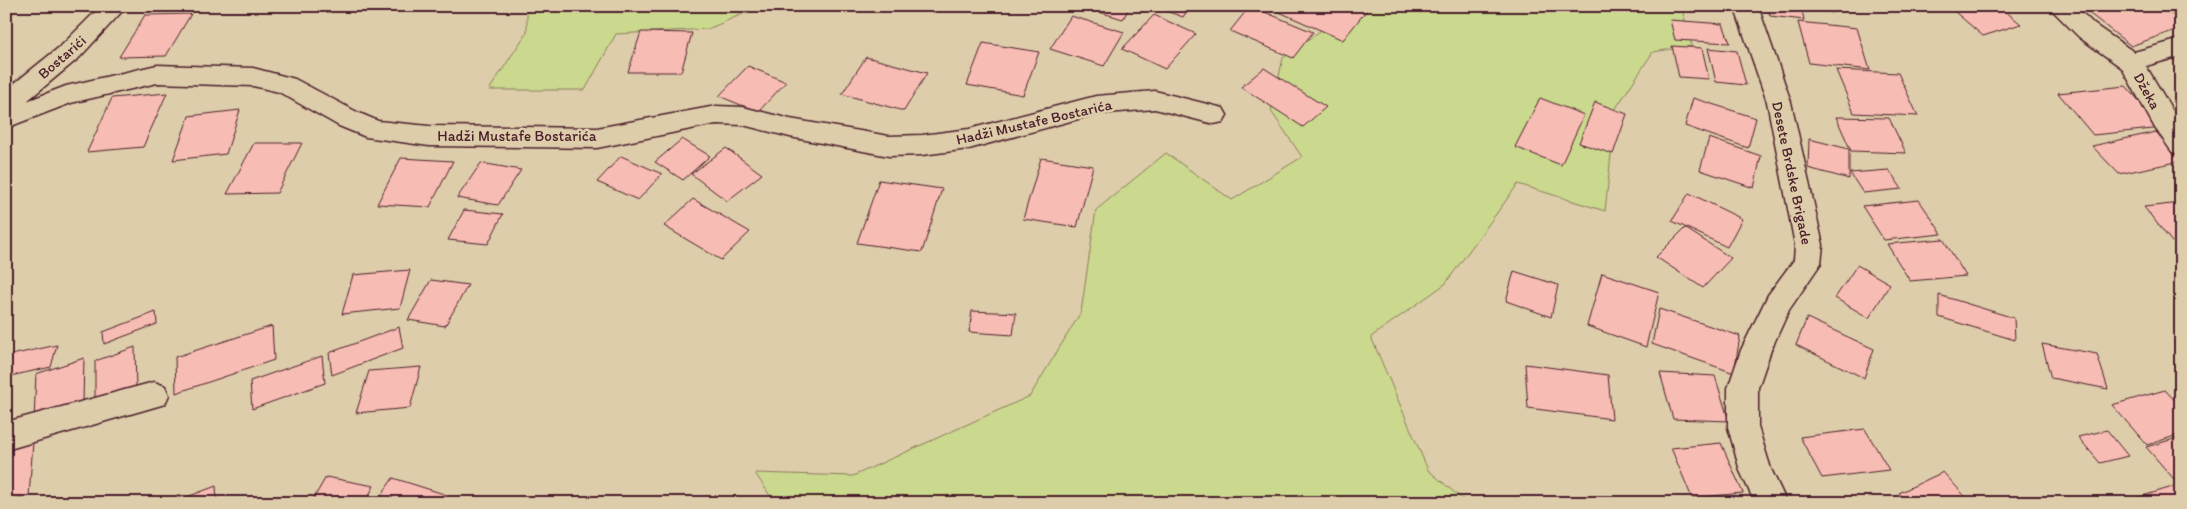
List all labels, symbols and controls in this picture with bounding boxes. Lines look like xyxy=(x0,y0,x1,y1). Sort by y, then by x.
street label: Bostarići xyxy=(34,31,90,83)
street label: Džeka xyxy=(2130,69,2165,113)
street label: Hadži Mustafe Bostarića xyxy=(954,95,1114,149)
street label: Desete Brdske Brigade xyxy=(1768,100,1816,246)
street label: Hadži Mustafe Bostarića xyxy=(437,127,597,145)

